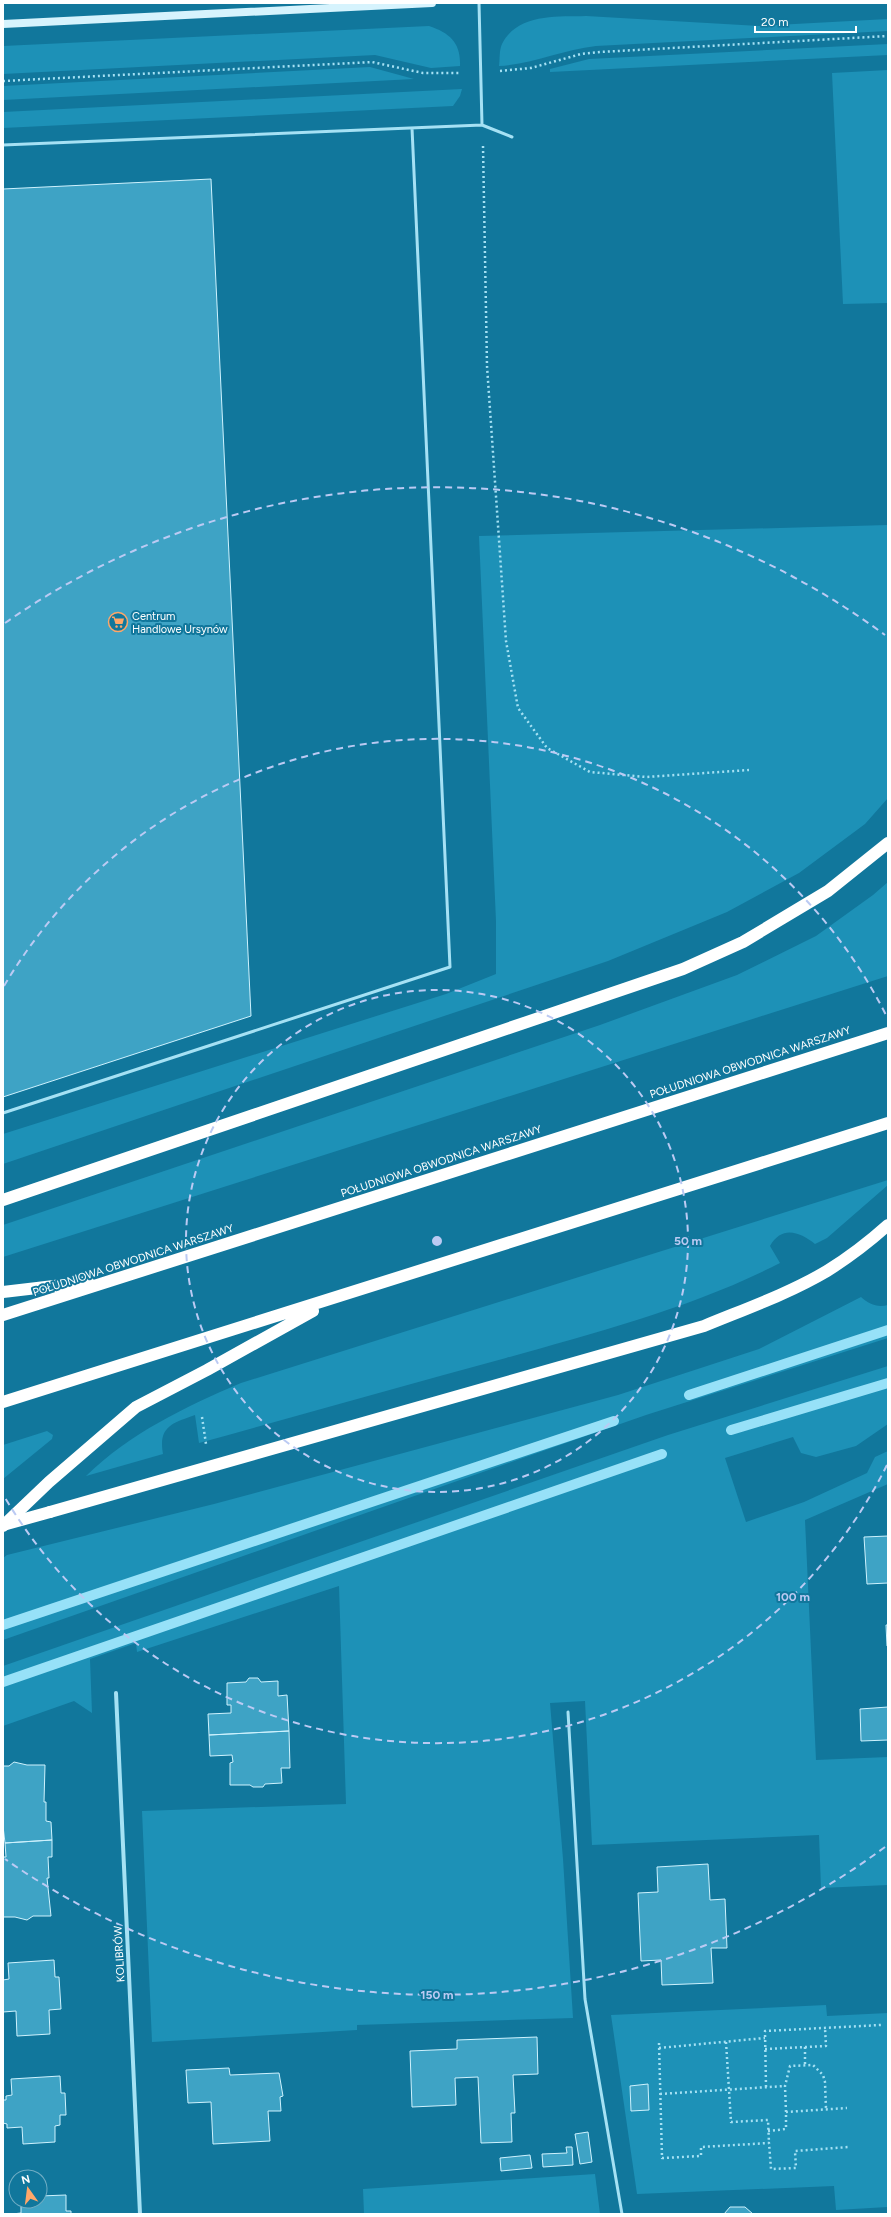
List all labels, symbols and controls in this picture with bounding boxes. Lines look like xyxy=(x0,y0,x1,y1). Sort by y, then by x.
scale bar xyxy=(755,8,856,34)
text: 20 m xyxy=(761,15,789,29)
place label: Centrum Handlowe Ursynów xyxy=(132,610,228,636)
supermarket icon: Centrum Handlowe Ursynów xyxy=(107,611,129,633)
street label: POŁUDNIOWA OBWODNICA WARSZAWY xyxy=(648,1024,853,1101)
street label: POŁUDNIOWA OBWODNICA WARSZAWY xyxy=(339,1123,544,1200)
street label: POŁUDNIOWA OBWODNICA WARSZAWY xyxy=(31,1222,236,1299)
centre of rings xyxy=(430,1234,444,1248)
text: 50 m xyxy=(674,1234,702,1248)
text: 100 m xyxy=(776,1590,810,1604)
street label: KOLIBRÓW xyxy=(111,1925,127,1983)
text: 150 m xyxy=(420,1988,454,2002)
north arrow xyxy=(8,2169,48,2209)
text: N xyxy=(20,2172,31,2187)

